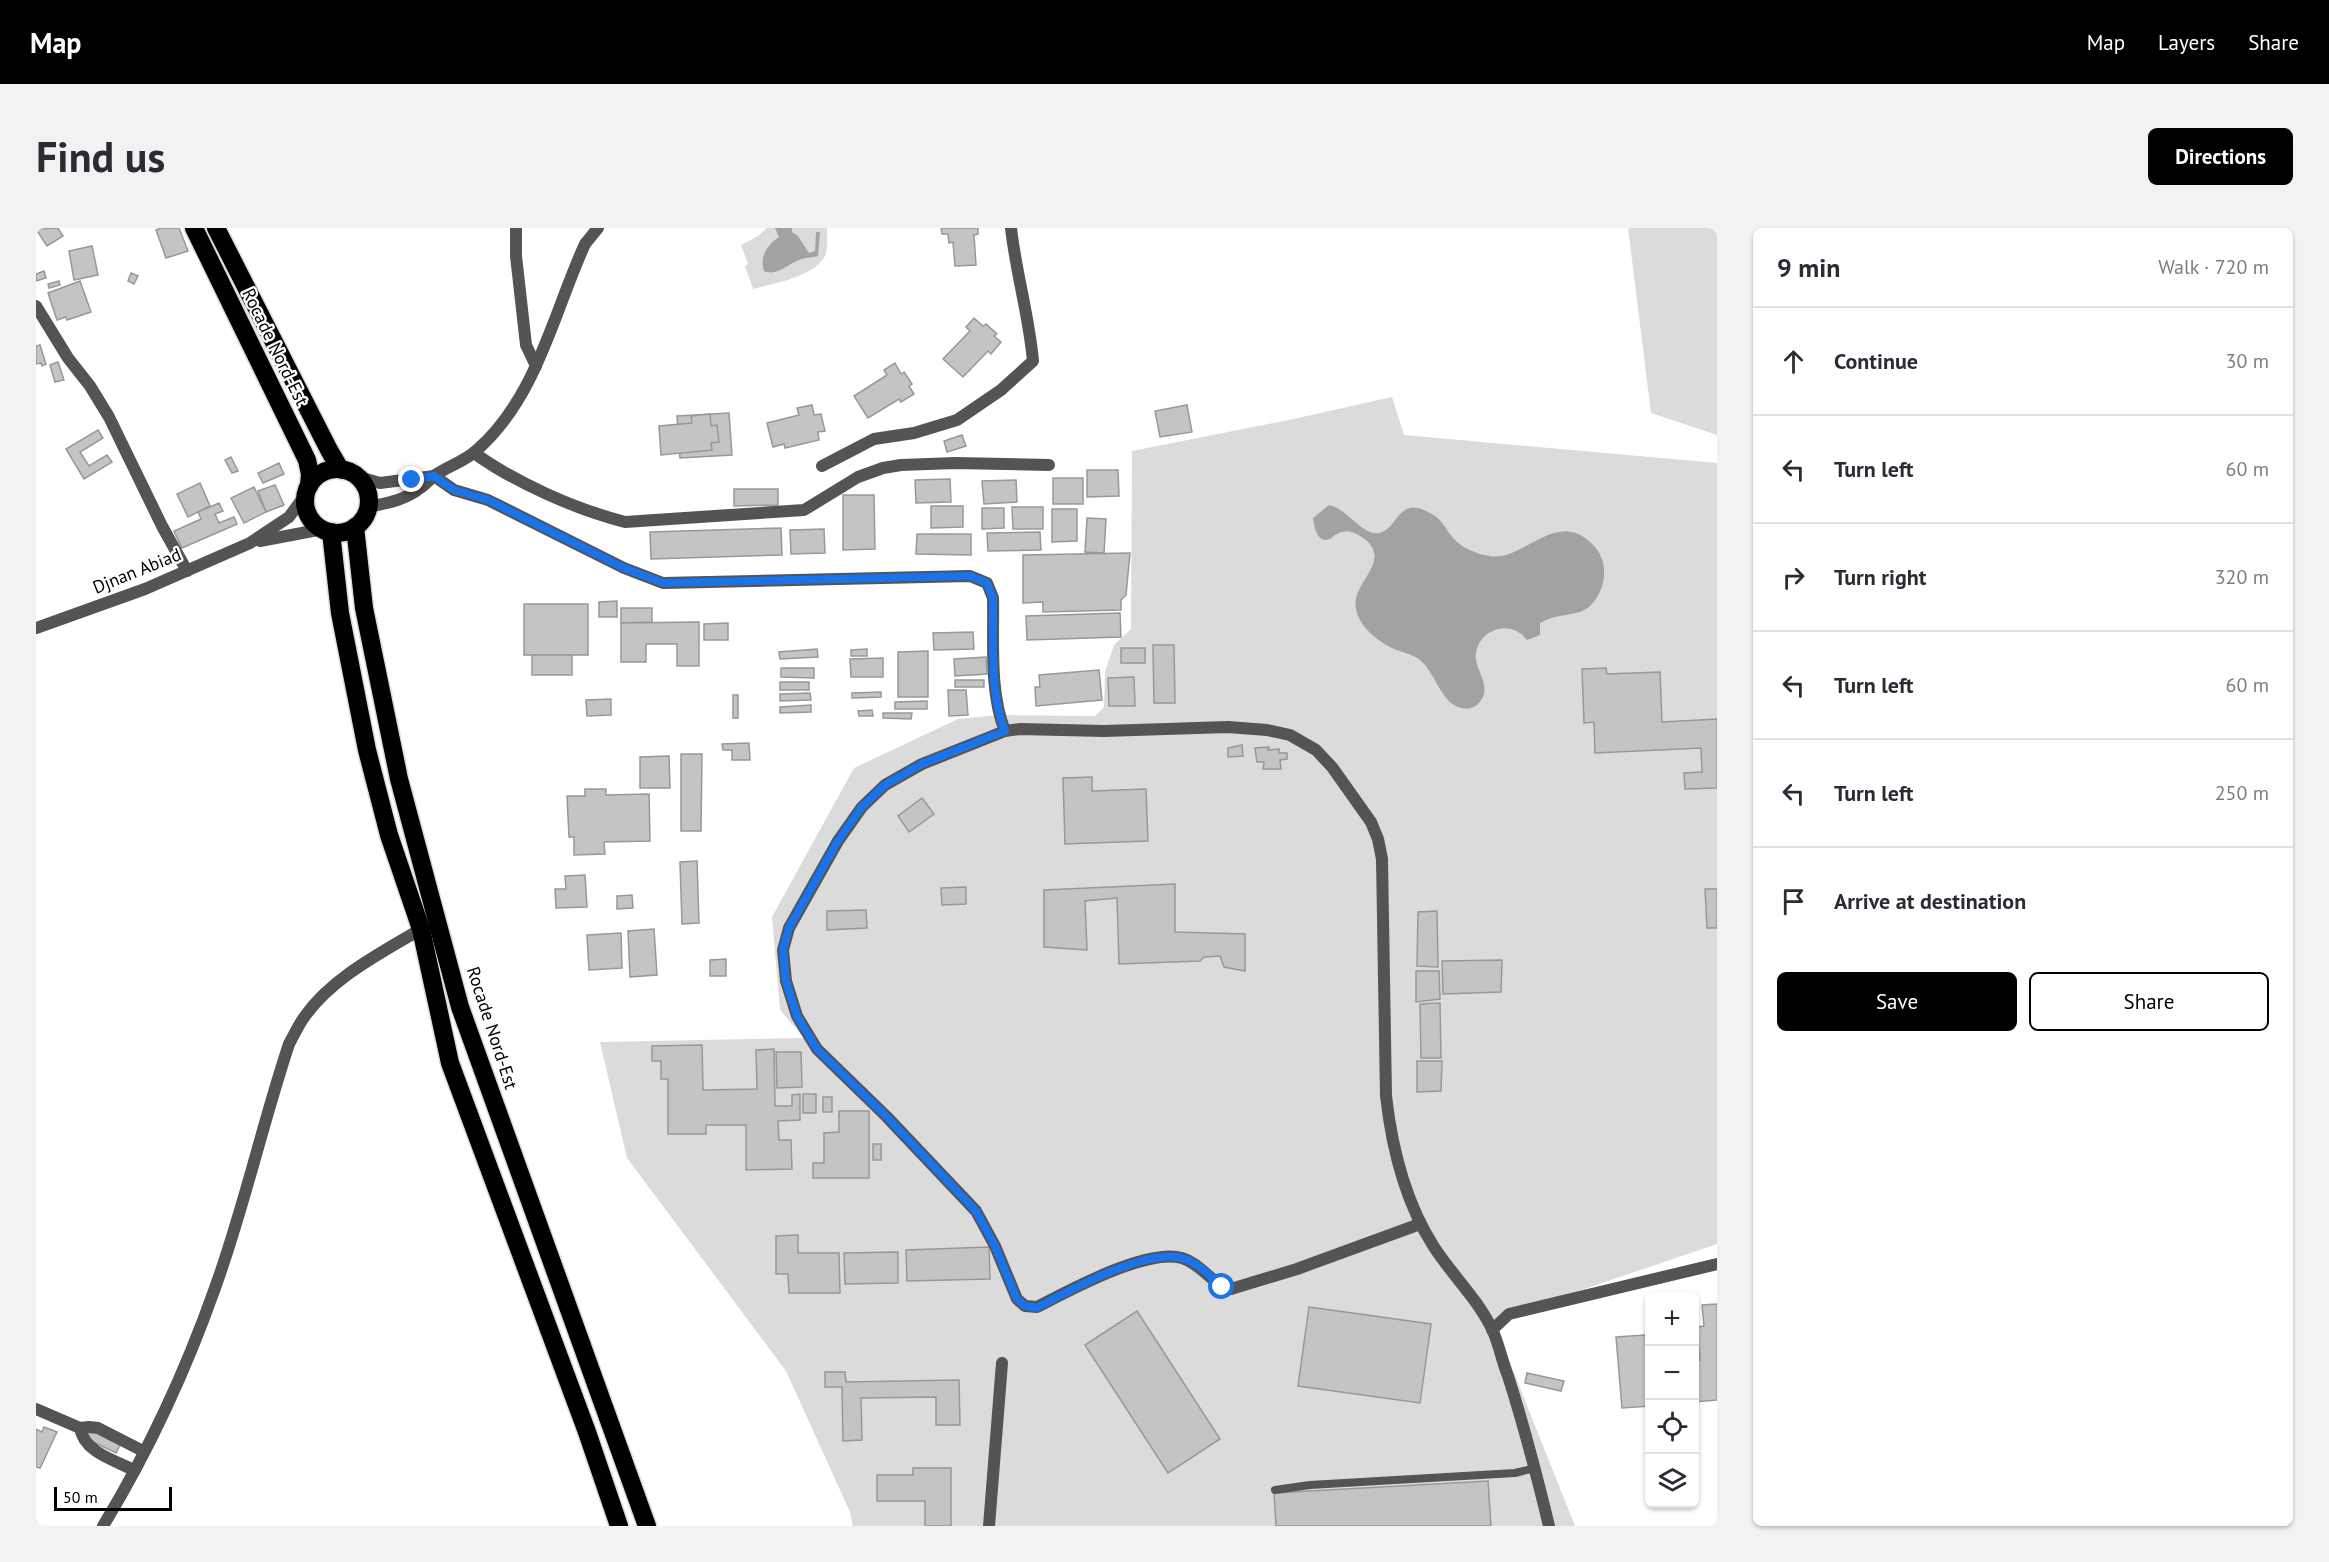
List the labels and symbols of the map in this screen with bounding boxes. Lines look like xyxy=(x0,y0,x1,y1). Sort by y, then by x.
street label: Rocade Nord-Est xyxy=(237,284,314,409)
route end xyxy=(398,466,424,492)
street label: Djnan Abiad xyxy=(89,542,184,599)
street label: Rocade Nord-Est xyxy=(462,964,523,1092)
route start xyxy=(1208,1273,1234,1299)
scale bar xyxy=(54,1484,172,1512)

